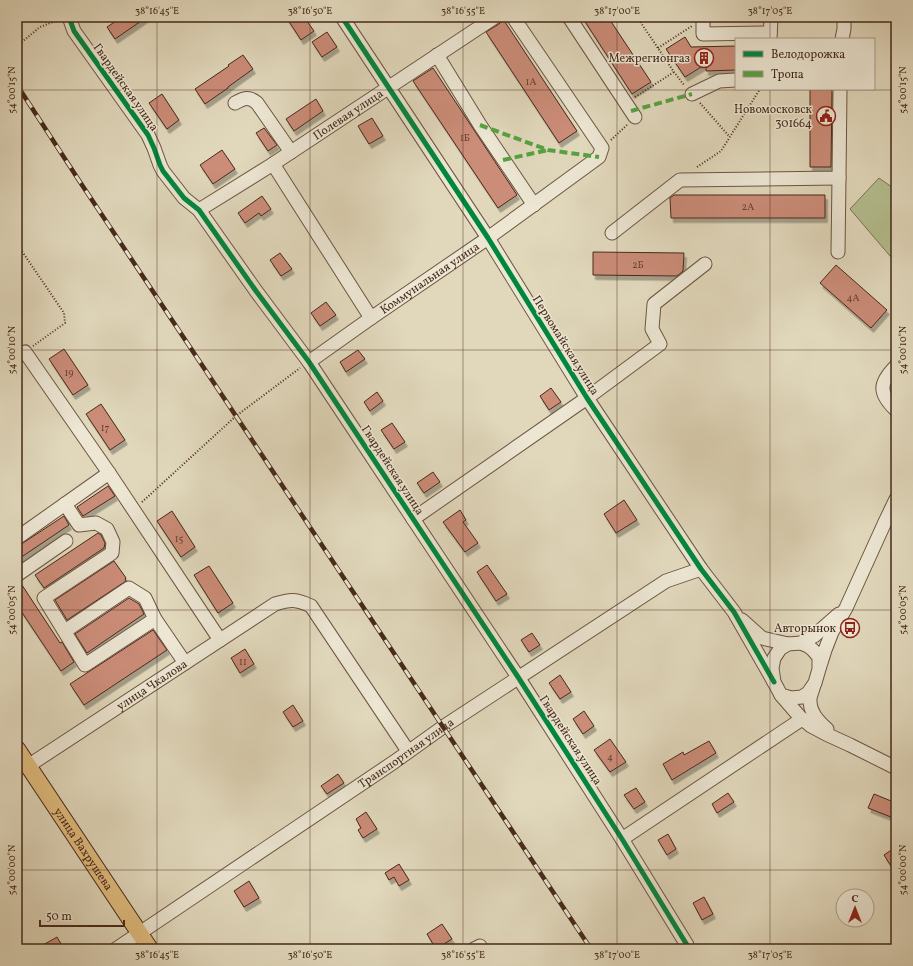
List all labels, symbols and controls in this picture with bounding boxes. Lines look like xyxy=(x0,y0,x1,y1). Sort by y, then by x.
text: 38°16'45"E xyxy=(135,4,179,18)
text: 38°16'50"E xyxy=(288,4,332,18)
text: 38°16'55"E xyxy=(441,4,485,18)
text: 38°17'00"E xyxy=(594,4,640,18)
text: 38°17'05"E xyxy=(748,4,792,18)
legend xyxy=(735,38,875,90)
street label: Гвардейская улица xyxy=(89,40,162,135)
building icon: Межрегионгаз xyxy=(693,47,715,69)
text: Велодорожка xyxy=(771,47,845,63)
place label: Межрегионгаз xyxy=(609,51,690,67)
text: 54°00'15"N xyxy=(5,66,19,114)
text: 54°00'15"N xyxy=(896,66,910,114)
text: Тропа xyxy=(771,67,804,83)
house number: 1А xyxy=(526,75,536,89)
street label: Полевая улица xyxy=(310,86,387,144)
place label: Новомосковск 301664 xyxy=(734,102,813,132)
public building icon: Новомосковск 301664 xyxy=(815,105,837,127)
house number: 1Б xyxy=(460,131,470,145)
house number: 2А xyxy=(742,200,754,214)
street label: Коммунальная улица xyxy=(377,239,483,318)
house number: 2Б xyxy=(632,258,644,272)
house number: 4А xyxy=(846,291,860,305)
street label: Первомайская улица xyxy=(528,293,602,398)
text: 54°00'10"N xyxy=(5,325,19,374)
text: 54°00'10"N xyxy=(896,325,910,374)
house number: 19 xyxy=(64,366,74,380)
house number: 17 xyxy=(101,421,110,435)
street label: Гвардейская улица xyxy=(357,423,427,519)
house number: 15 xyxy=(175,532,184,546)
text: 54°00'05"N xyxy=(5,585,19,635)
text: 54°00'05"N xyxy=(896,585,910,635)
bus stop icon: Авторынок xyxy=(839,617,861,639)
place label: Авторынок xyxy=(774,621,837,637)
house number: 11 xyxy=(239,655,247,669)
street label: улица Чкалова xyxy=(114,657,191,715)
street label: Гвардейская улица xyxy=(535,693,605,789)
street label: Транспортная улица xyxy=(355,715,458,793)
house number: 4 xyxy=(607,750,613,764)
street label: улица Вахрушева xyxy=(49,805,116,894)
text: 54°00'00"N xyxy=(5,844,19,895)
text: 54°00'00"N xyxy=(896,844,910,895)
north arrow xyxy=(835,888,875,928)
text: С xyxy=(851,892,859,907)
scale bar xyxy=(40,902,124,928)
text: 50 m xyxy=(46,909,72,925)
text: 38°16'45"E xyxy=(135,948,179,962)
text: 38°16'50"E xyxy=(288,948,332,962)
text: 38°16'55"E xyxy=(441,948,485,962)
text: 38°17'00"E xyxy=(594,948,640,962)
text: 38°17'05"E xyxy=(748,948,792,962)

